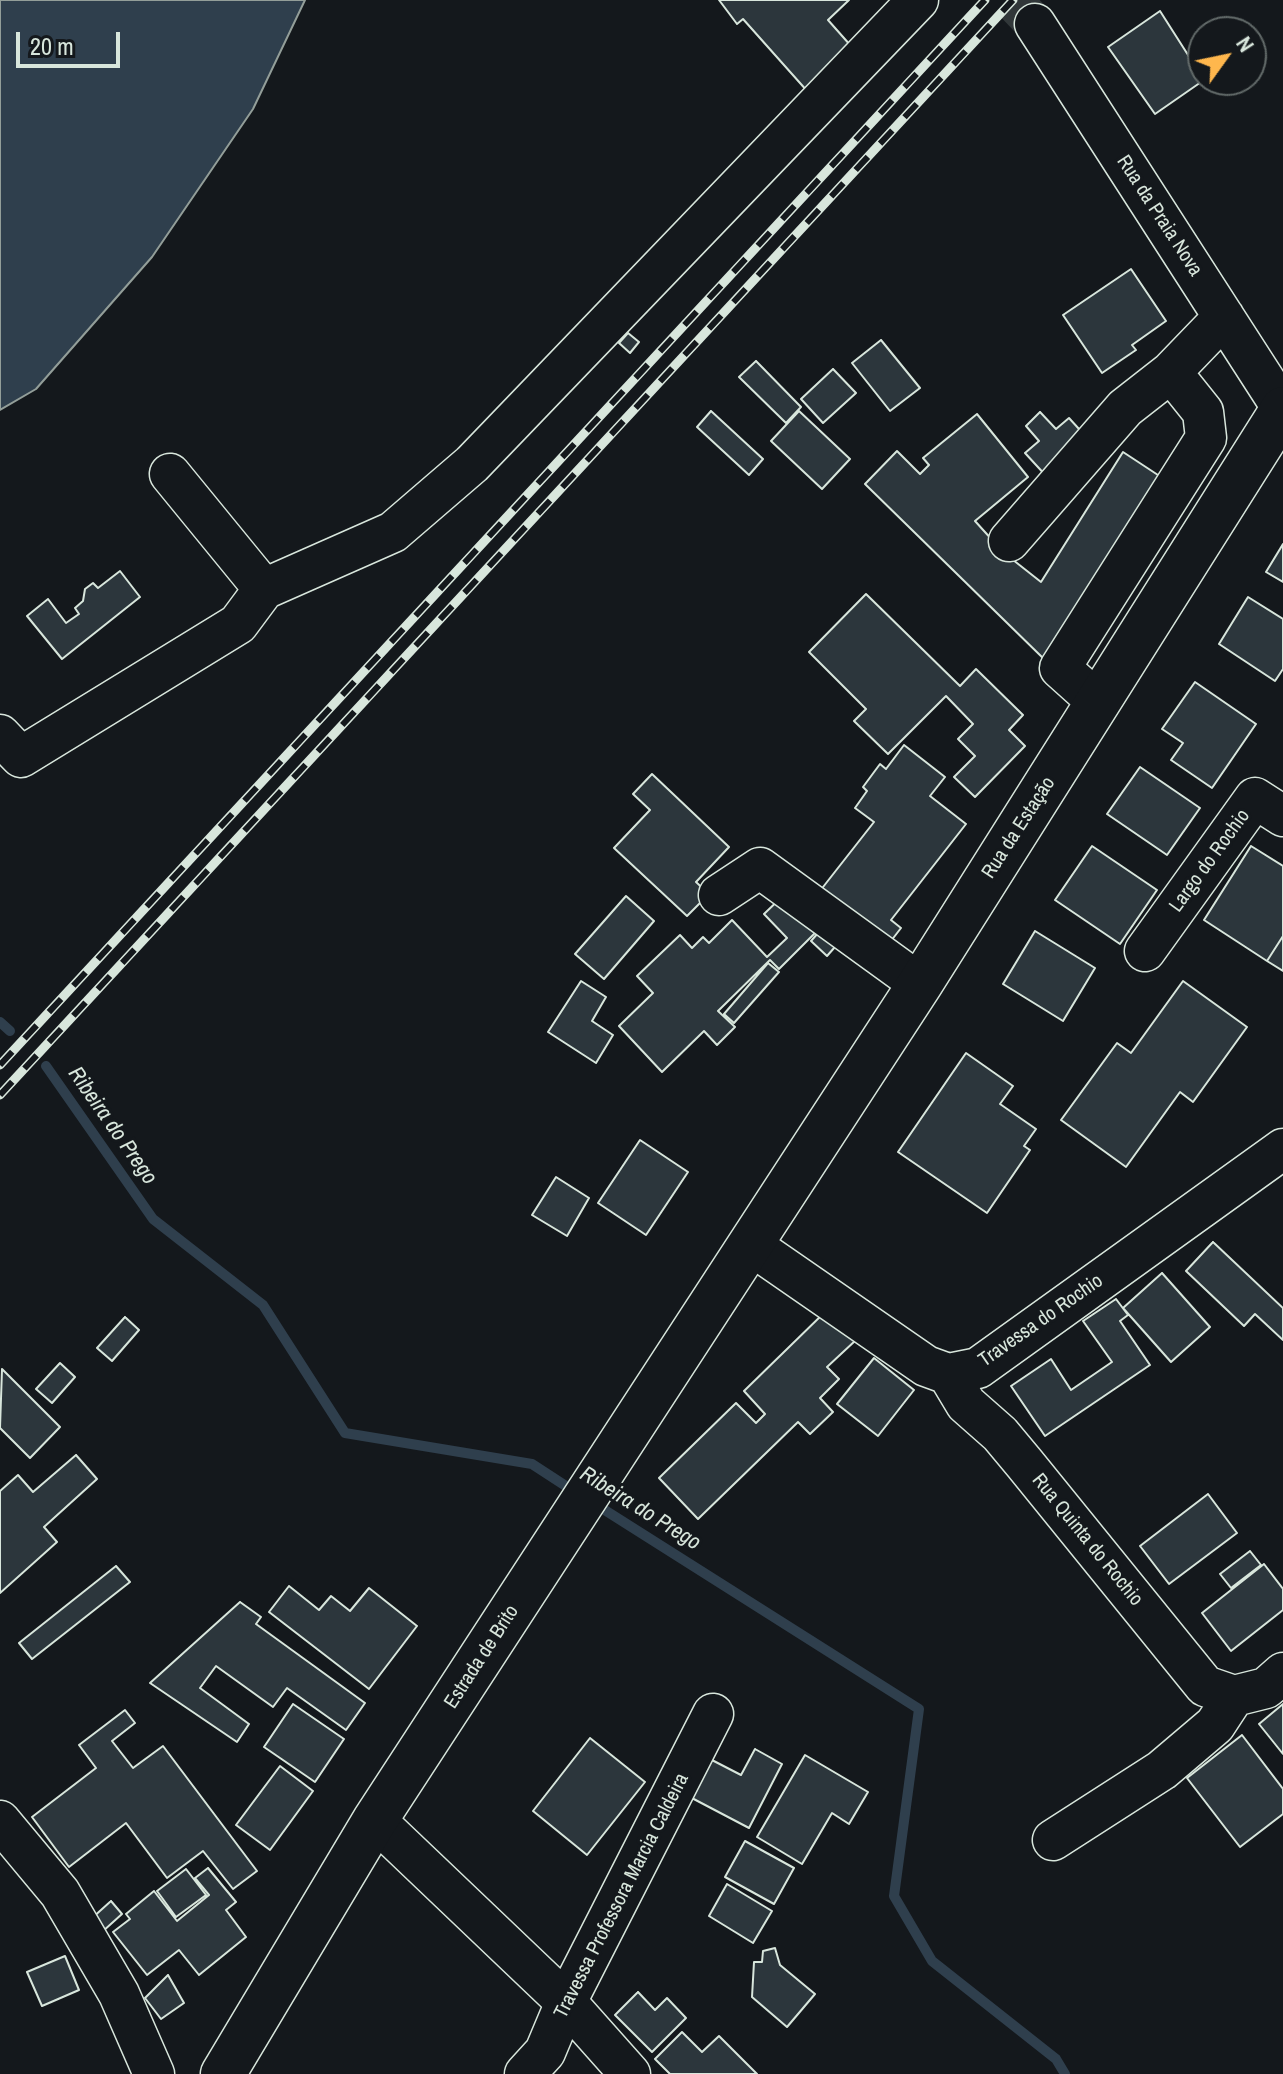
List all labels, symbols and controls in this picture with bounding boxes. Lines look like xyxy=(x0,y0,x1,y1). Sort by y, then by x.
scale bar xyxy=(20,16,124,66)
north arrow xyxy=(1187,16,1267,96)
text: 20 m xyxy=(30,30,74,62)
text: N xyxy=(1229,30,1262,58)
street label: Rua da Praia Nova xyxy=(1111,151,1207,281)
street label: Rua da Estação xyxy=(977,773,1061,883)
street label: Largo do Rochio xyxy=(1165,805,1255,917)
water label: Ribeira do Prego xyxy=(62,1062,162,1190)
street label: Travessa do Rochio xyxy=(974,1269,1108,1373)
water label: Ribeira do Prego xyxy=(575,1461,705,1557)
street label: Rua Quinta do Rochio xyxy=(1026,1469,1148,1611)
street label: Estrada de Brito xyxy=(440,1601,524,1713)
street label: Travessa Professora Marcia Caldeira xyxy=(550,1769,694,2023)

